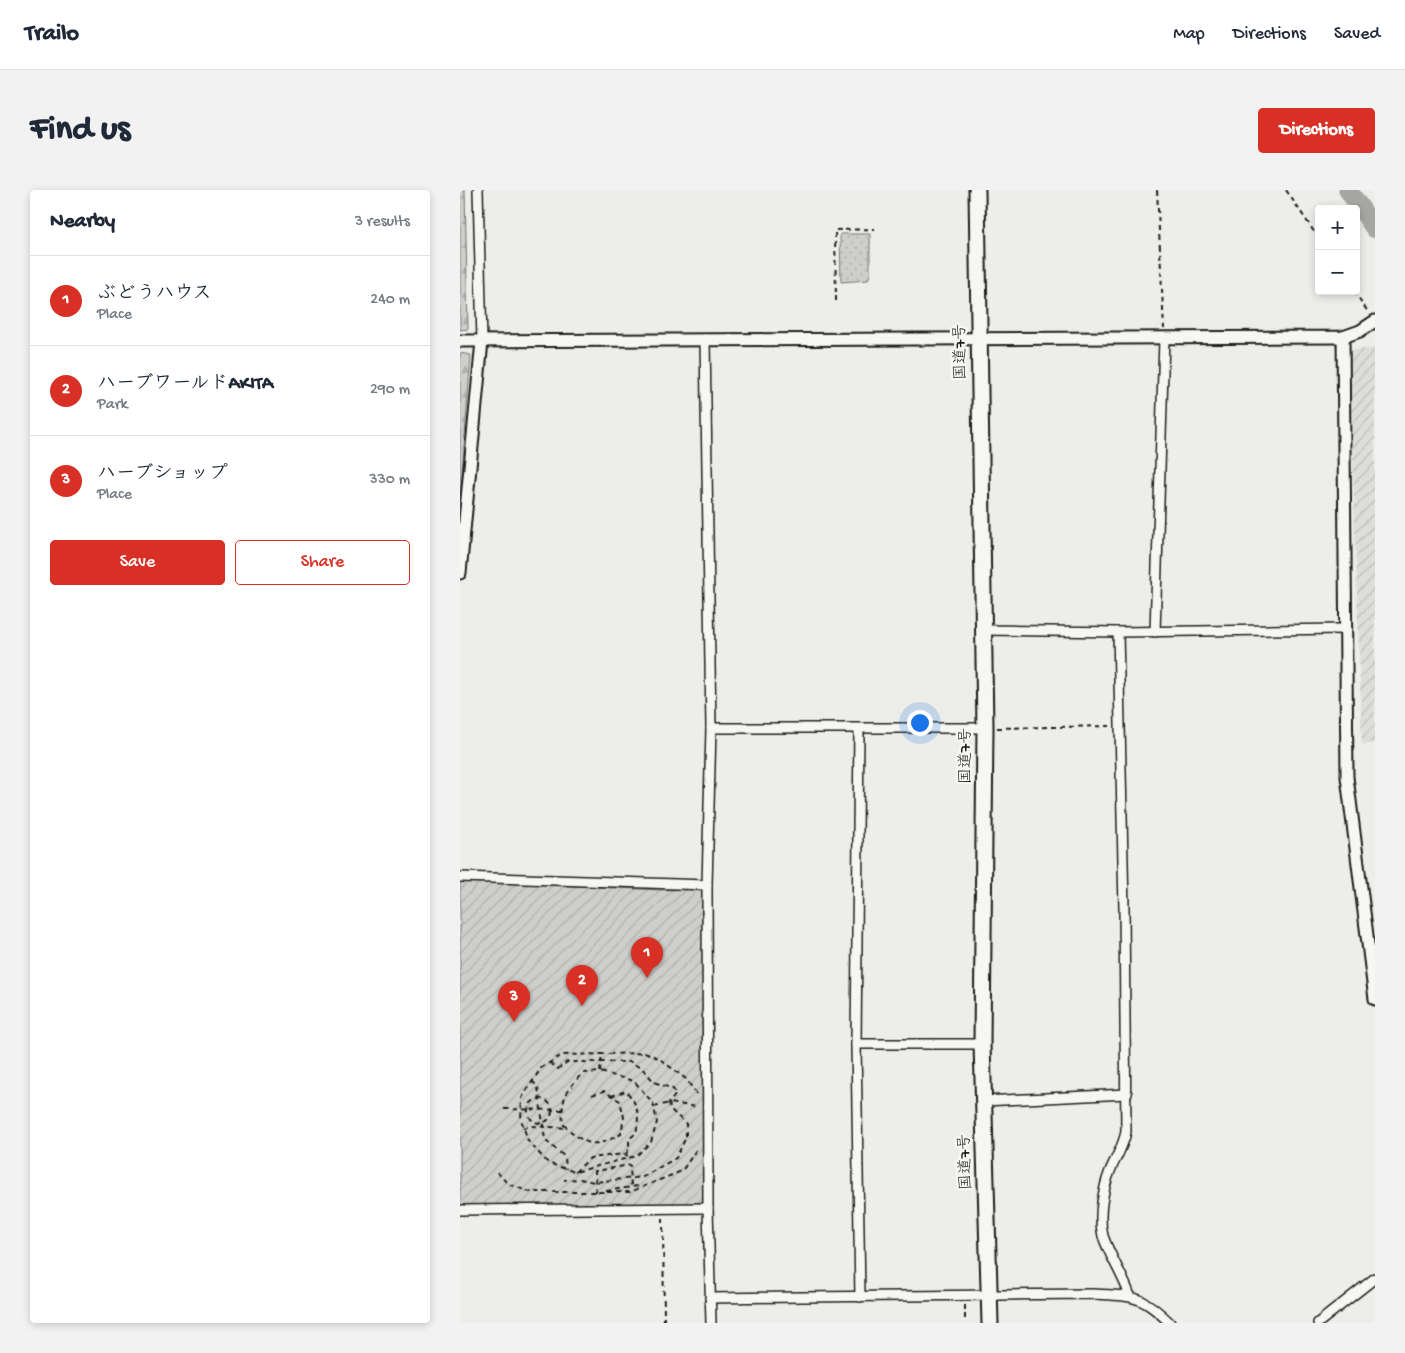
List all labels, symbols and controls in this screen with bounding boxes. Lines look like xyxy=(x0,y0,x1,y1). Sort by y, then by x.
text: Trailo xyxy=(25,20,79,49)
text: Map xyxy=(1173,24,1205,45)
text: Directions xyxy=(1233,24,1306,45)
text: Saved xyxy=(1334,24,1380,45)
button: Directions xyxy=(1258,108,1375,153)
text: Find us xyxy=(30,110,130,151)
map controls xyxy=(1315,205,1360,295)
button: + xyxy=(1315,205,1360,250)
text: Nearby xyxy=(50,210,115,235)
text: 3 results xyxy=(355,213,410,232)
button: − xyxy=(1315,250,1360,295)
text: ぶどうハウス xyxy=(97,283,211,306)
text: 1 xyxy=(63,291,69,310)
text: 240 m xyxy=(370,291,410,310)
text: Place xyxy=(97,306,132,325)
street label: 国道7号 xyxy=(951,324,972,380)
text: ハーブワールドAKITA xyxy=(97,373,273,396)
text: 2 xyxy=(62,381,70,400)
text: 290 m xyxy=(370,381,410,400)
text: Park xyxy=(97,396,128,415)
text: ハーブショップ xyxy=(97,463,228,486)
text: 3 xyxy=(62,471,70,490)
text: 330 m xyxy=(369,471,410,490)
text: Place xyxy=(97,486,132,505)
button: Save xyxy=(50,540,225,585)
button: Share xyxy=(235,540,410,585)
your location xyxy=(907,710,933,736)
street label: 国道7号 xyxy=(957,728,977,784)
pin: 1 xyxy=(631,937,663,978)
pin: 2 xyxy=(566,965,598,1006)
pin: 3 xyxy=(498,981,530,1022)
street label: 国道7号 xyxy=(956,1134,977,1191)

